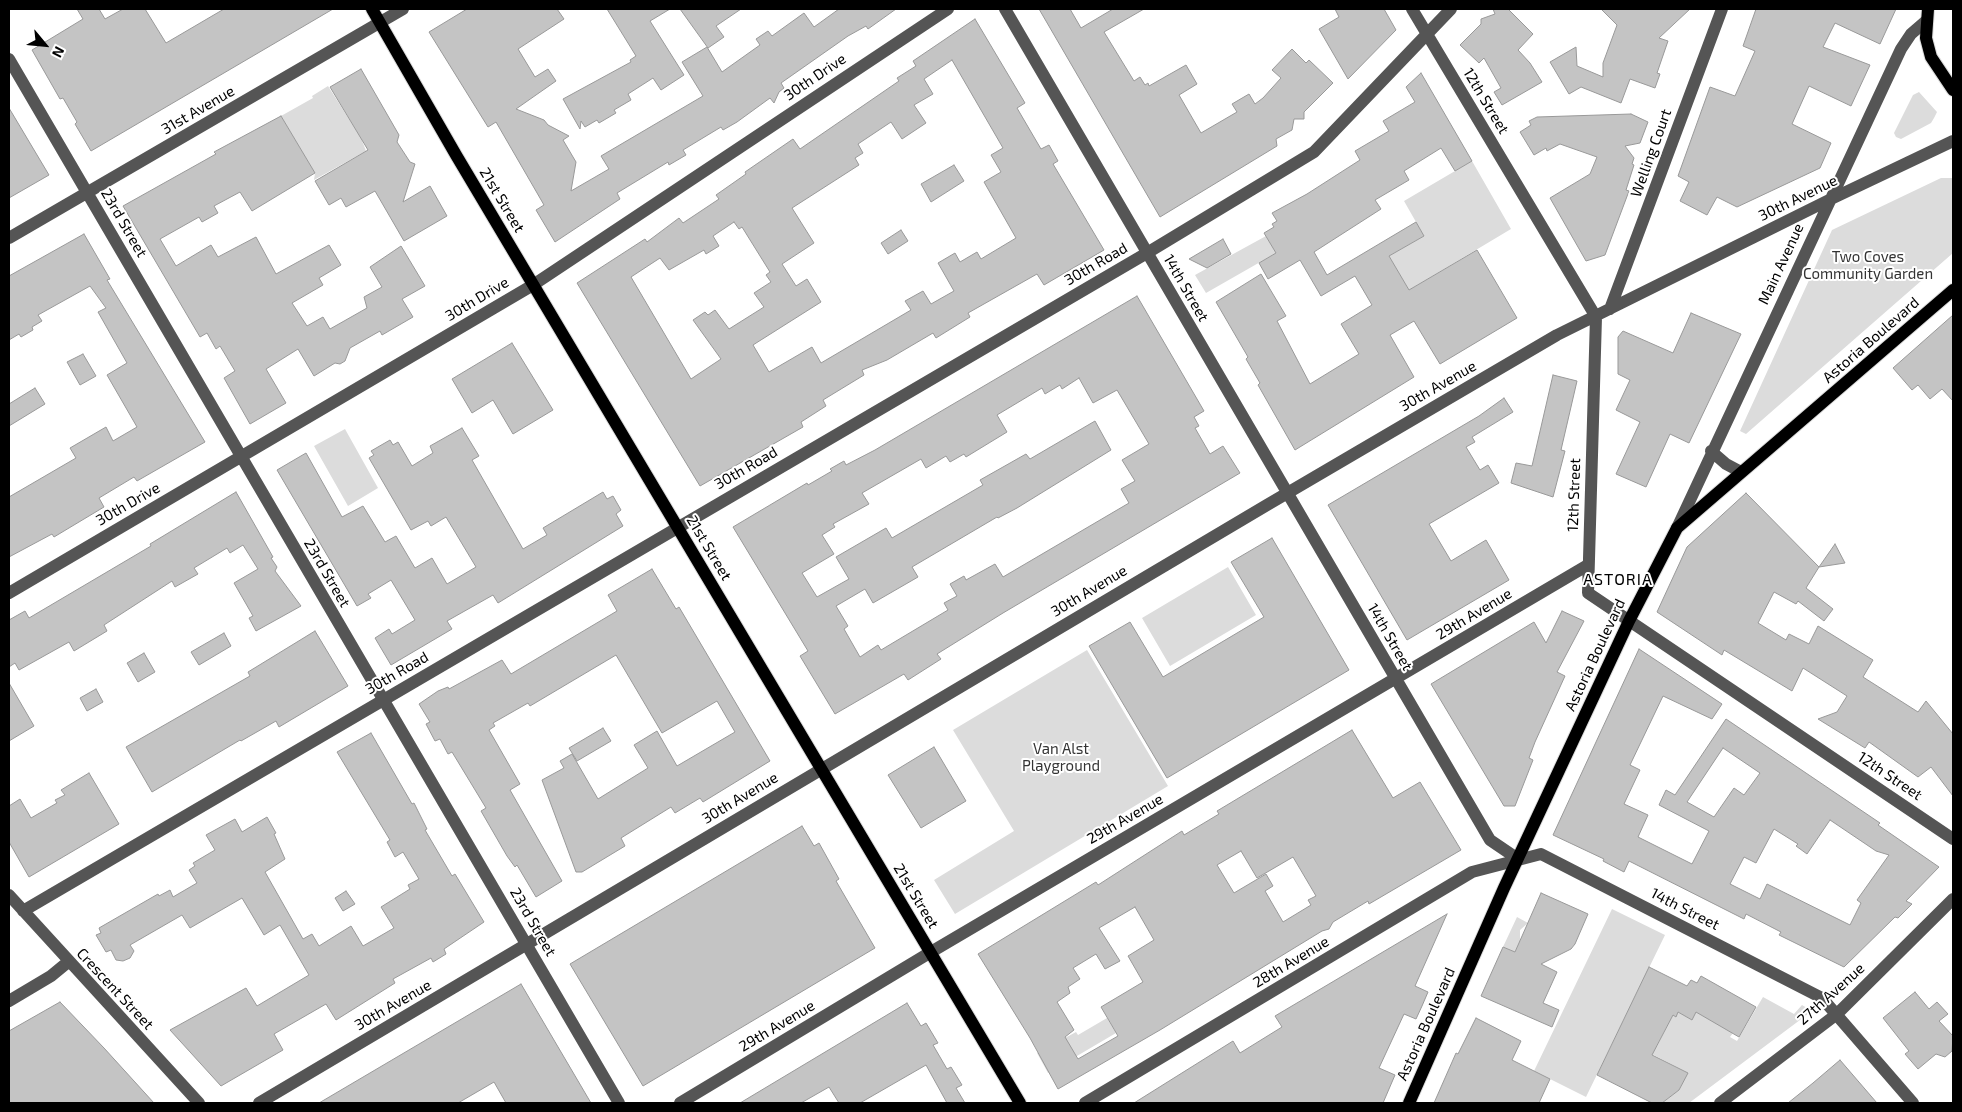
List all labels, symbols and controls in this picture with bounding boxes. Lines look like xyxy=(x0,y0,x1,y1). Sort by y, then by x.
north arrow xyxy=(20,20,70,70)
text: N xyxy=(49,44,69,61)
street label: 30th Drive xyxy=(781,50,849,104)
street label: 12th Street xyxy=(1459,65,1513,137)
street label: 31st Avenue xyxy=(158,82,238,138)
street label: Welling Court xyxy=(1627,107,1675,199)
street label: 21st Street xyxy=(476,164,528,236)
street label: 30th Avenue xyxy=(1756,171,1840,225)
street label: 23rd Street xyxy=(97,185,151,261)
street label: Main Avenue xyxy=(1754,221,1808,307)
street label: 30th Road xyxy=(1061,239,1131,289)
park label: Two Coves Community Garden xyxy=(1803,248,1933,283)
street label: 14th Street xyxy=(1160,251,1212,325)
street label: 30th Drive xyxy=(442,273,512,325)
street label: Astoria Boulevard xyxy=(1819,293,1923,387)
street label: 30th Avenue xyxy=(1397,357,1479,415)
street label: 30th Road xyxy=(711,443,781,493)
street label: 12th Street xyxy=(1564,458,1584,532)
street label: 30th Drive xyxy=(93,479,163,529)
street label: 21st Street xyxy=(683,512,735,584)
street label: 23rd Street xyxy=(300,535,354,611)
street label: 30th Avenue xyxy=(1048,561,1130,621)
district label: ASTORIA xyxy=(1582,570,1654,590)
street label: 29th Avenue xyxy=(1433,584,1515,644)
street label: Astoria Boulevard xyxy=(1561,596,1629,714)
street label: 14th Street xyxy=(1364,600,1416,674)
street label: 30th Road xyxy=(362,648,432,698)
park label: Van Alst Playground xyxy=(1022,740,1100,775)
street label: 12th Street xyxy=(1854,748,1926,804)
street label: 30th Avenue xyxy=(699,768,781,828)
street label: 29th Avenue xyxy=(1084,790,1166,848)
street label: 21st Street xyxy=(890,860,942,932)
street label: 23rd Street xyxy=(506,884,560,960)
street label: 14th Street xyxy=(1648,884,1722,934)
street label: 28th Avenue xyxy=(1250,932,1332,992)
street label: Crescent Street xyxy=(73,945,157,1033)
street label: 27th Avenue xyxy=(1794,959,1868,1029)
street label: Astoria Boulevard xyxy=(1393,965,1459,1083)
street label: 30th Avenue xyxy=(352,976,434,1034)
street label: 29th Avenue xyxy=(736,996,818,1056)

